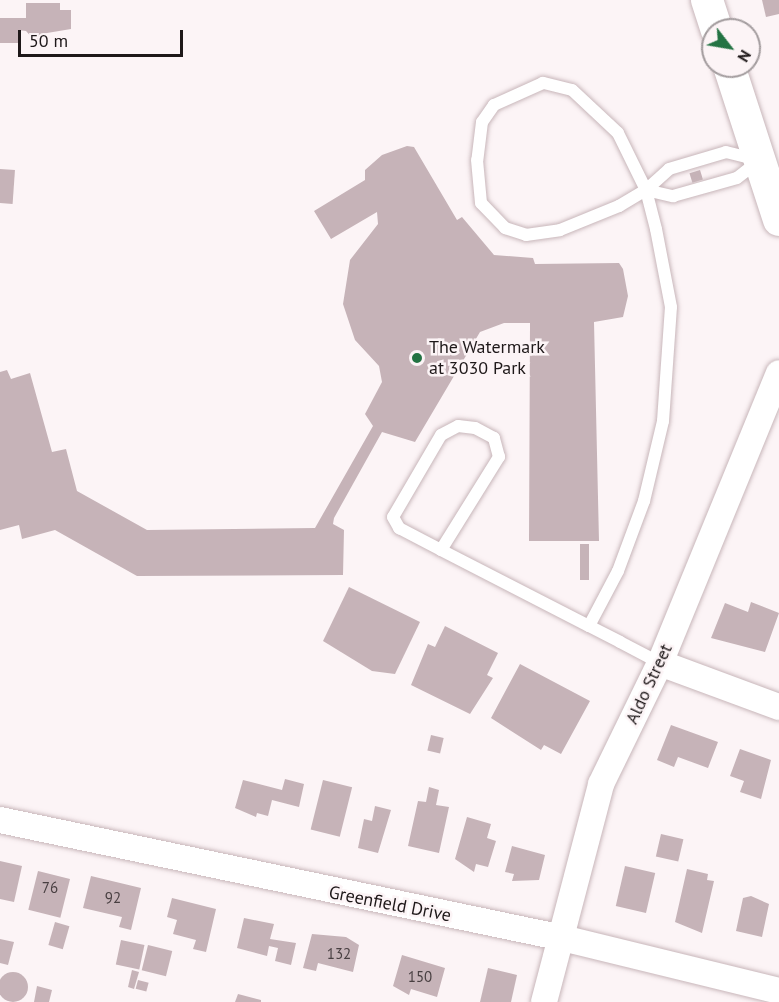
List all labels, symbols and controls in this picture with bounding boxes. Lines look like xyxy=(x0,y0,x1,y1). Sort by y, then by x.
scale bar xyxy=(21,18,186,56)
north arrow xyxy=(701,18,761,78)
text: 50 m xyxy=(29,29,68,52)
text: N xyxy=(733,47,756,66)
place label: The Watermark at 3030 Park xyxy=(429,337,545,380)
marker: The Watermark at 3030 Park xyxy=(410,351,424,365)
street label: Aldo Street xyxy=(621,641,677,727)
house number: 76 xyxy=(42,879,58,897)
street label: Greenfield Drive xyxy=(327,882,453,926)
house number: 92 xyxy=(105,889,121,907)
house number: 132 xyxy=(327,945,351,963)
house number: 150 xyxy=(408,968,432,986)

